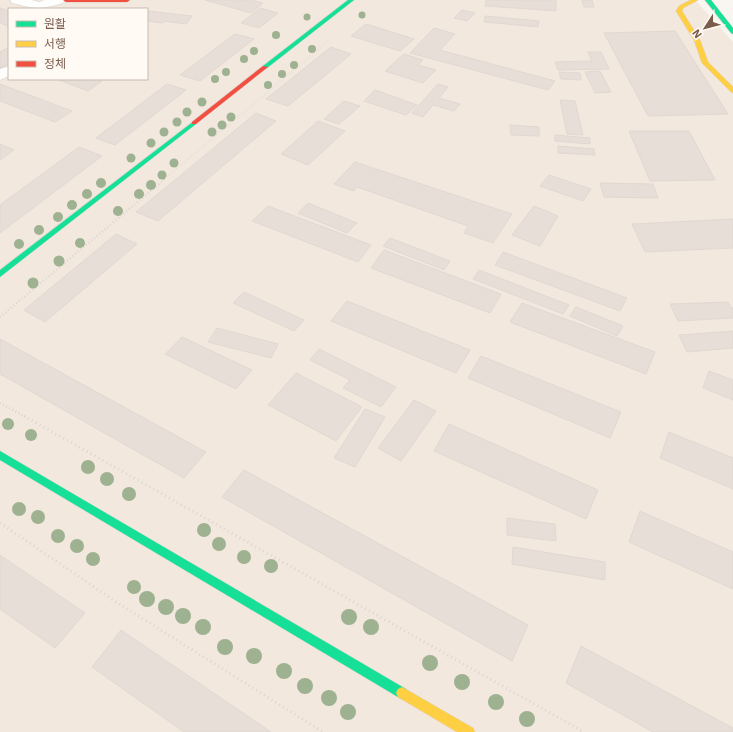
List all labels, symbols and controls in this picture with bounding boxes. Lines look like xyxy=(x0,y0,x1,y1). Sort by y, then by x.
legend xyxy=(8,8,148,80)
north arrow xyxy=(685,8,725,48)
text: 원활 xyxy=(44,16,66,31)
text: N xyxy=(689,27,705,41)
text: 서행 xyxy=(44,36,66,51)
text: 정체 xyxy=(44,56,66,71)

